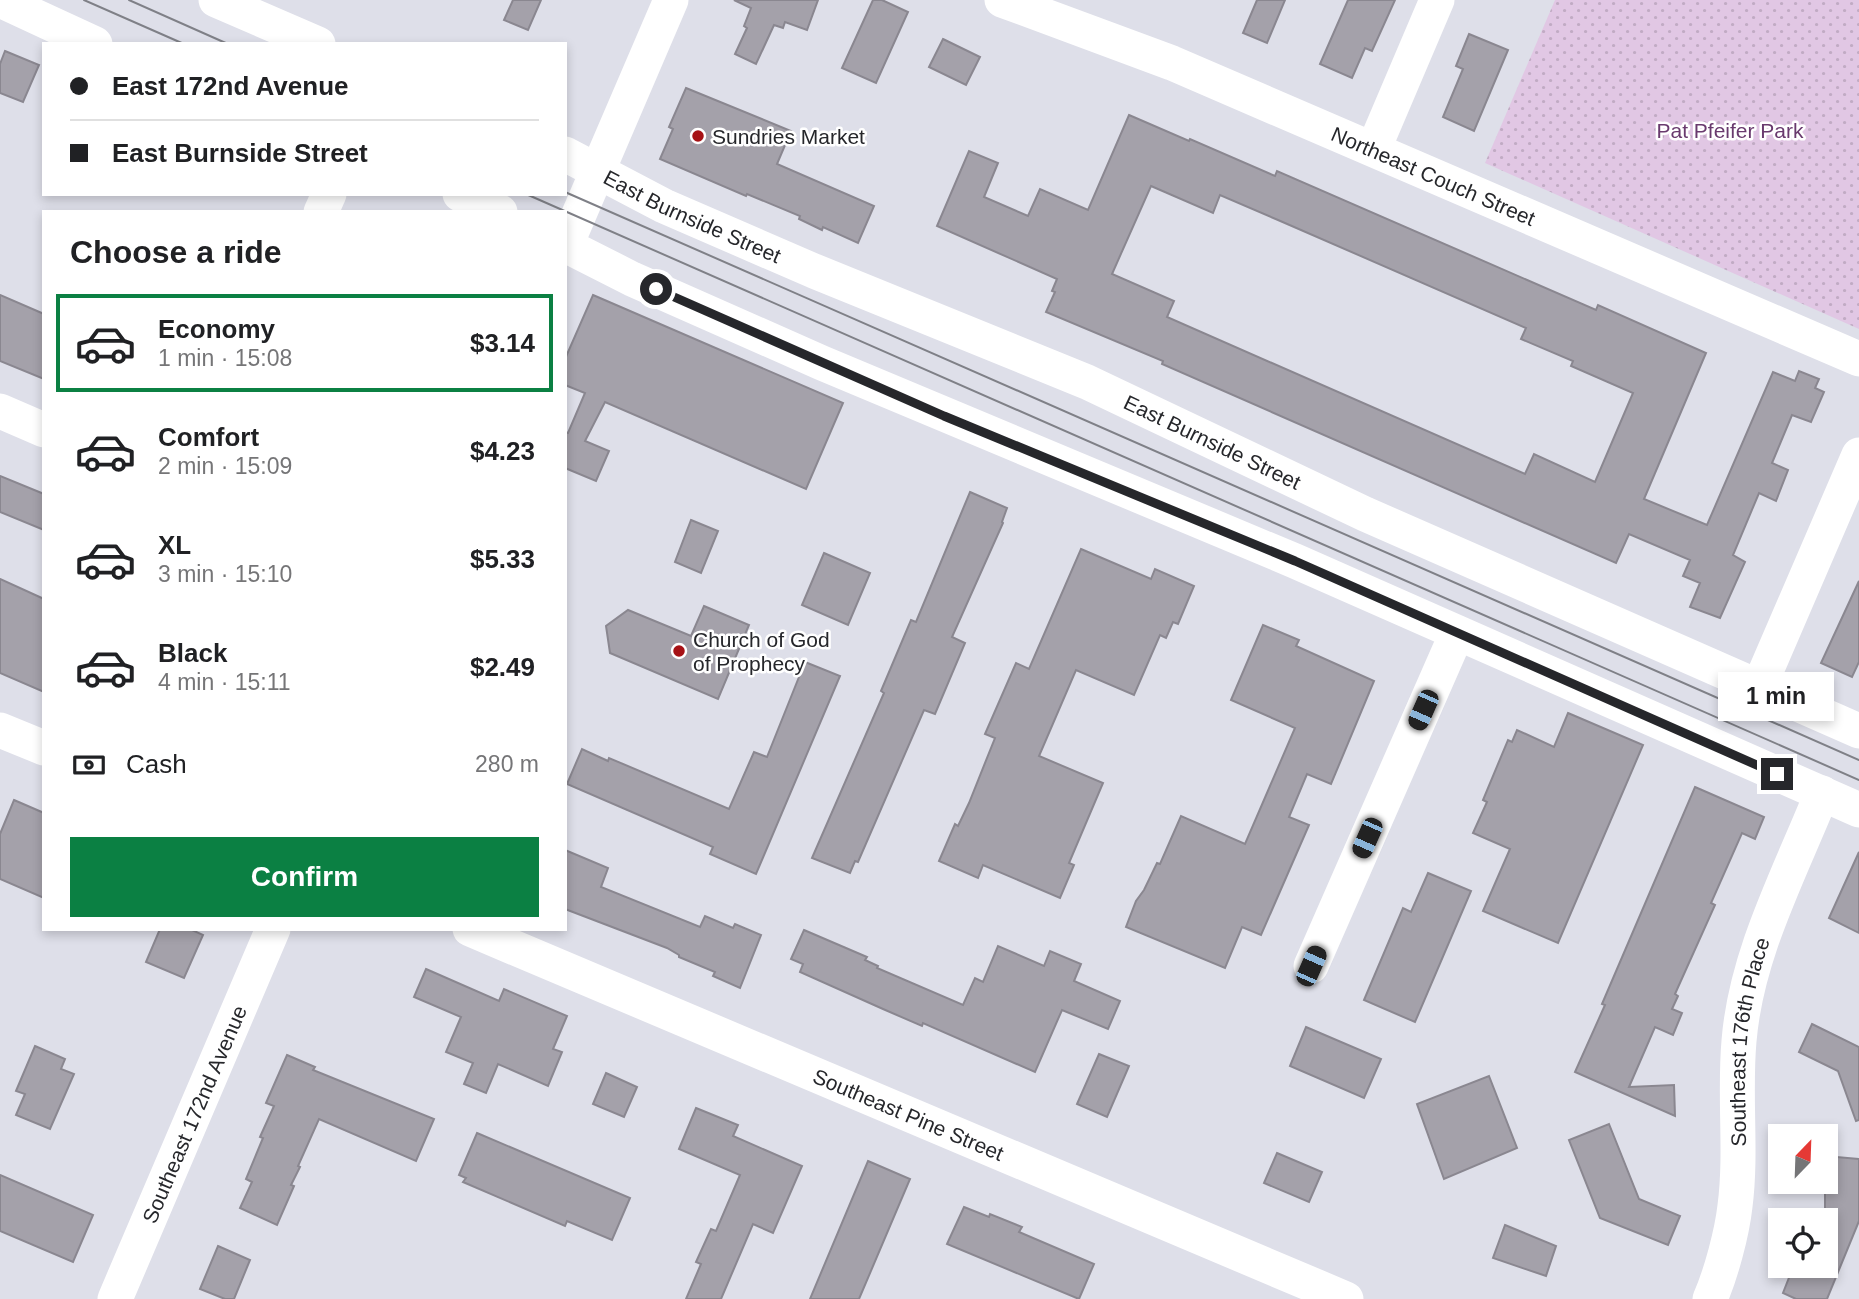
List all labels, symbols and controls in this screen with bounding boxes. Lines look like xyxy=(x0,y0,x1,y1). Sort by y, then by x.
text: East 172nd Avenue xyxy=(112,71,349,101)
park label: Pat Pfeifer Park xyxy=(1656,119,1804,142)
street label: Northeast Couch Street xyxy=(1328,122,1539,230)
place label: Sundries Market xyxy=(712,125,865,148)
marker: Sundries Market xyxy=(690,128,706,144)
text: East Burnside Street xyxy=(112,138,368,168)
street label: East Burnside Street xyxy=(600,165,785,267)
text: Choose a ride xyxy=(70,234,282,270)
route start xyxy=(640,273,672,305)
icon: car xyxy=(74,312,137,375)
text: Economy xyxy=(158,314,275,344)
text: $3.14 xyxy=(470,328,535,358)
text: 1 min · 15:08 xyxy=(158,345,292,371)
street label: East Burnside Street xyxy=(1121,390,1305,493)
icon: car xyxy=(74,420,137,483)
text: Comfort xyxy=(158,422,259,452)
text: $4.23 xyxy=(470,436,535,466)
text: 2 min · 15:09 xyxy=(158,453,292,479)
icon: car xyxy=(74,528,137,591)
text: XL xyxy=(158,530,191,560)
text: $5.33 xyxy=(470,544,535,574)
text: 3 min · 15:10 xyxy=(158,561,292,587)
place label: Church of God of Prophecy xyxy=(693,628,830,675)
icon: car xyxy=(74,636,137,699)
text: Black xyxy=(158,638,227,668)
marker: Church of God of Prophecy xyxy=(671,643,687,659)
text: $2.49 xyxy=(470,652,535,682)
text: 4 min · 15:11 xyxy=(158,669,291,695)
callout: 1 min xyxy=(1719,672,1835,722)
text: 1 min xyxy=(1746,683,1806,709)
car xyxy=(1405,687,1442,733)
icon: cash xyxy=(70,746,108,784)
text: Cash xyxy=(126,749,187,779)
text: 280 m xyxy=(475,751,539,777)
route end xyxy=(1761,758,1793,790)
car xyxy=(1349,815,1386,861)
button: Confirm xyxy=(70,837,539,917)
street label: Southeast 176th Place xyxy=(1726,934,1773,1147)
car xyxy=(1293,943,1330,989)
street label: Southeast 172nd Avenue xyxy=(137,1002,251,1226)
street label: Southeast Pine Street xyxy=(810,1064,1007,1165)
north arrow xyxy=(1768,1124,1838,1194)
map controls xyxy=(1768,1124,1838,1278)
button: locate xyxy=(1768,1208,1838,1278)

